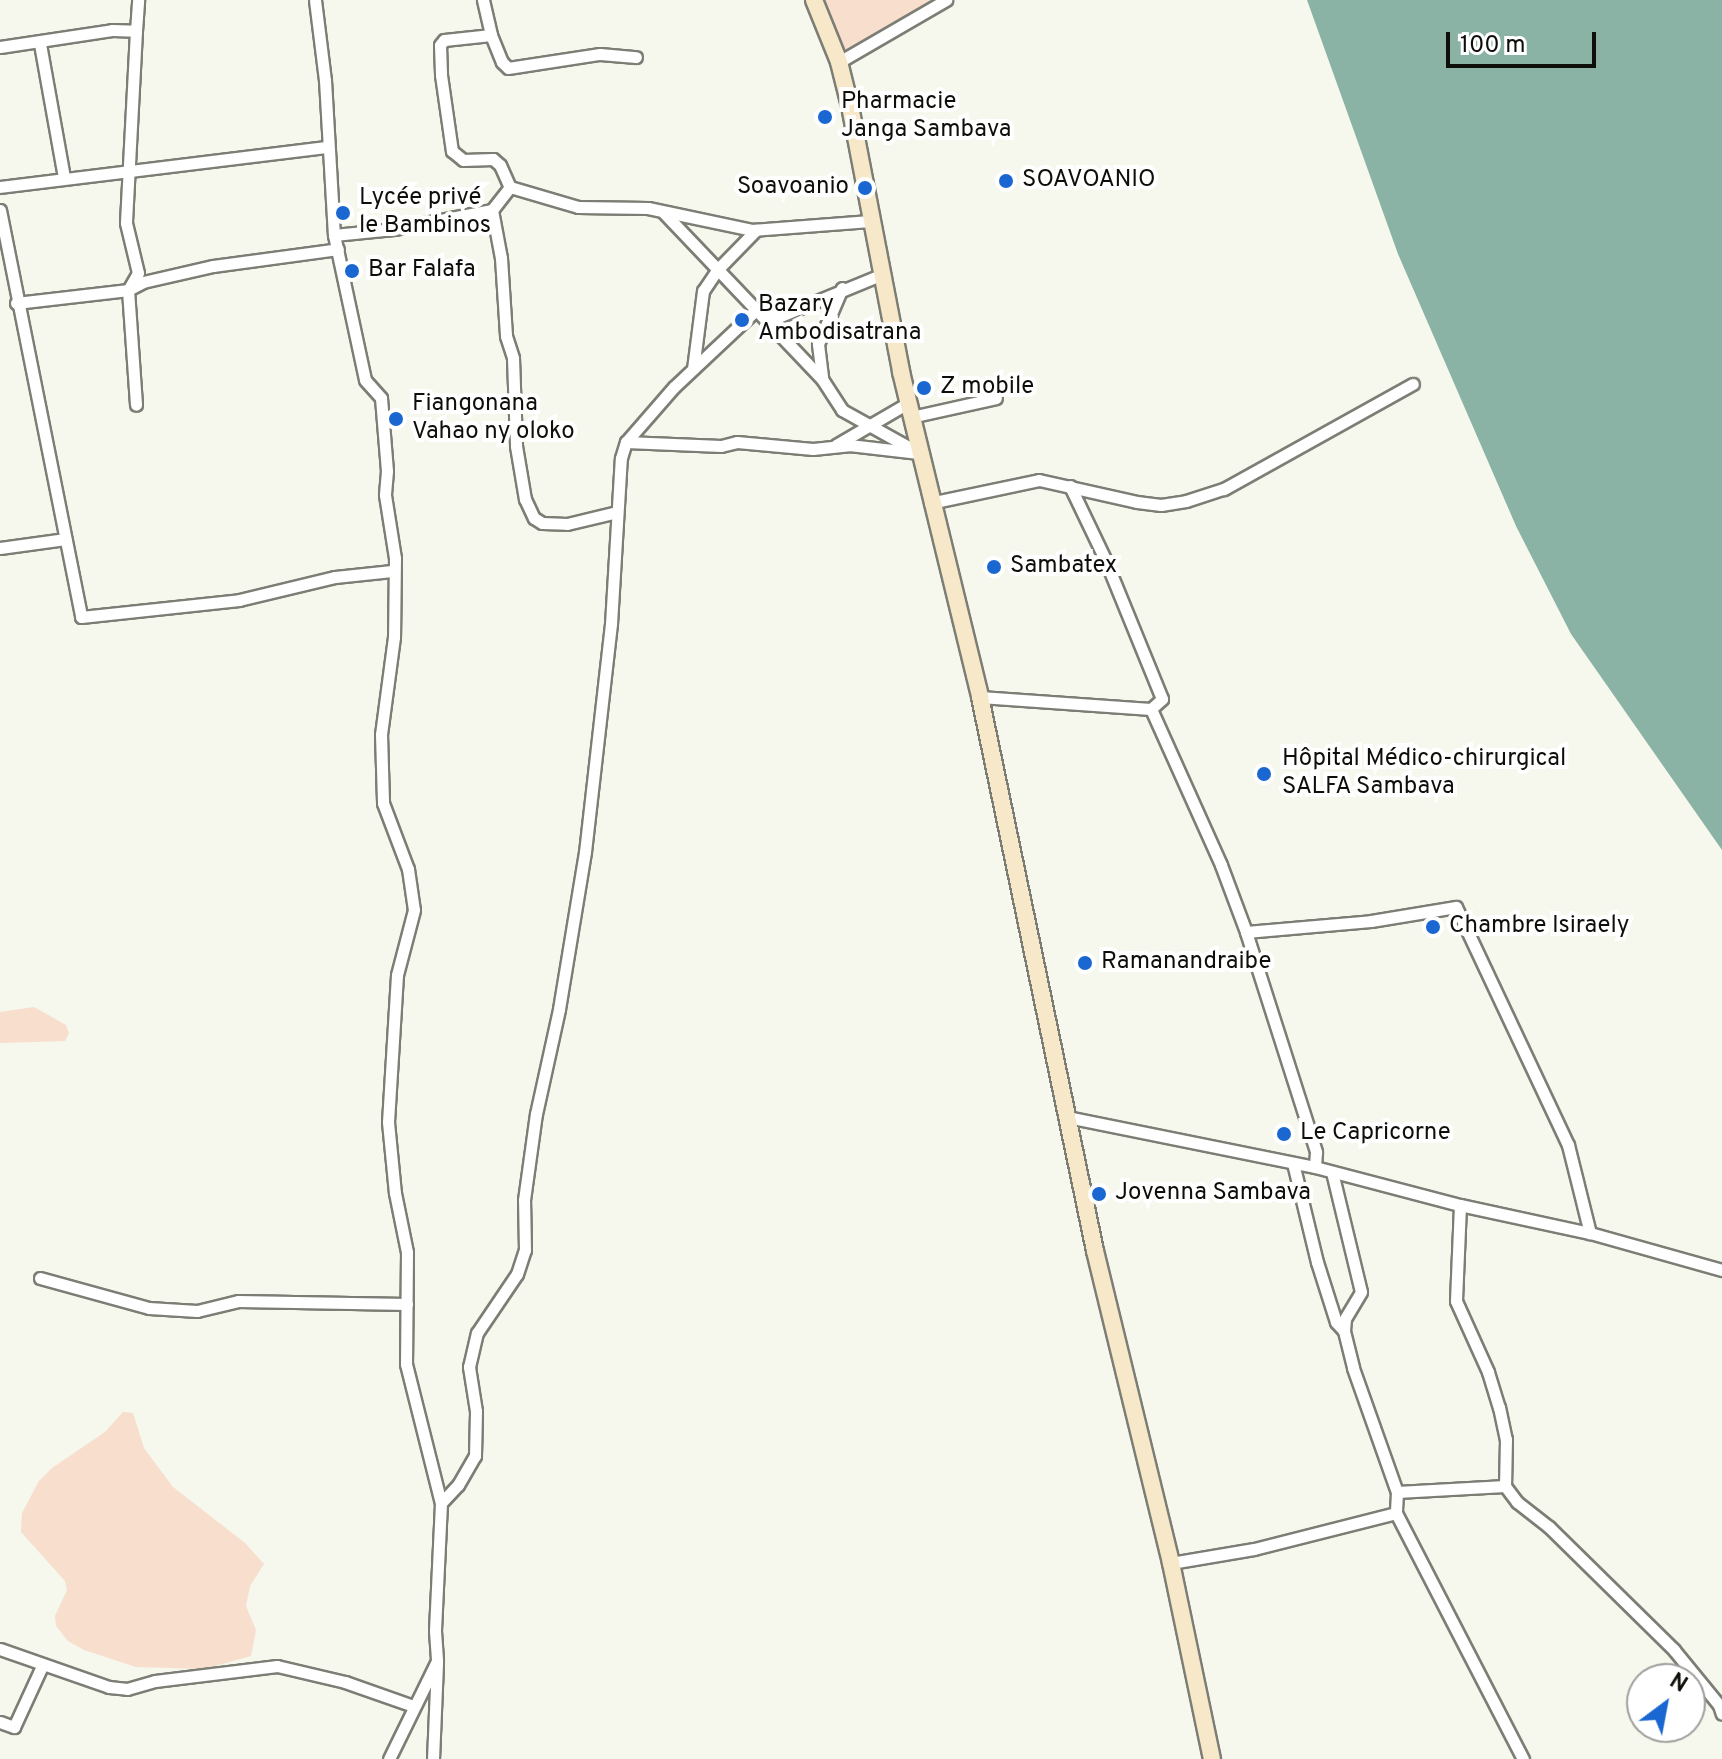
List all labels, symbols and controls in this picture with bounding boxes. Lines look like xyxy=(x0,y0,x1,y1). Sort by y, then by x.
scale bar xyxy=(1450,16,1600,66)
text: 100 m xyxy=(1460,31,1526,61)
place label: Pharmacie Janga Sambava xyxy=(841,89,1011,145)
marker: Pharmacie Janga Sambava xyxy=(816,108,834,126)
place label: SOAVOANIO xyxy=(1022,167,1156,195)
marker: SOAVOANIO xyxy=(997,172,1015,190)
place label: Soavoanio xyxy=(737,174,849,202)
marker: Soavoanio xyxy=(856,179,874,197)
place label: Lycée privé le Bambinos xyxy=(359,185,491,241)
marker: Lycée privé le Bambinos xyxy=(334,204,352,222)
place label: Bar Falafa xyxy=(368,257,476,285)
marker: Bar Falafa xyxy=(343,262,361,280)
place label: Bazary Ambodisatrana xyxy=(758,292,921,348)
marker: Bazary Ambodisatrana xyxy=(733,311,751,329)
place label: Z mobile xyxy=(940,374,1034,402)
marker: Z mobile xyxy=(915,379,933,397)
place label: Fiangonana Vahao ny oloko xyxy=(412,391,575,447)
marker: Fiangonana Vahao ny oloko xyxy=(387,410,405,428)
place label: Sambatex xyxy=(1010,553,1117,581)
marker: Sambatex xyxy=(985,558,1003,576)
place label: Hôpital Médico-chirurgical SALFA Sambava xyxy=(1282,746,1566,802)
marker: Hôpital Médico-chirurgical SALFA Sambava xyxy=(1253,763,1275,785)
place label: Chambre Isiraely xyxy=(1449,913,1629,941)
marker: Chambre Isiraely xyxy=(1424,918,1442,936)
place label: Ramanandraibe xyxy=(1101,949,1271,977)
marker: Ramanandraibe xyxy=(1076,954,1094,972)
place label: Le Capricorne xyxy=(1300,1120,1451,1148)
marker: Le Capricorne xyxy=(1275,1125,1293,1143)
place label: Jovenna Sambava xyxy=(1115,1180,1311,1208)
marker: Jovenna Sambava xyxy=(1090,1185,1108,1203)
north arrow xyxy=(1626,1663,1706,1743)
text: N xyxy=(1664,1668,1692,1700)

